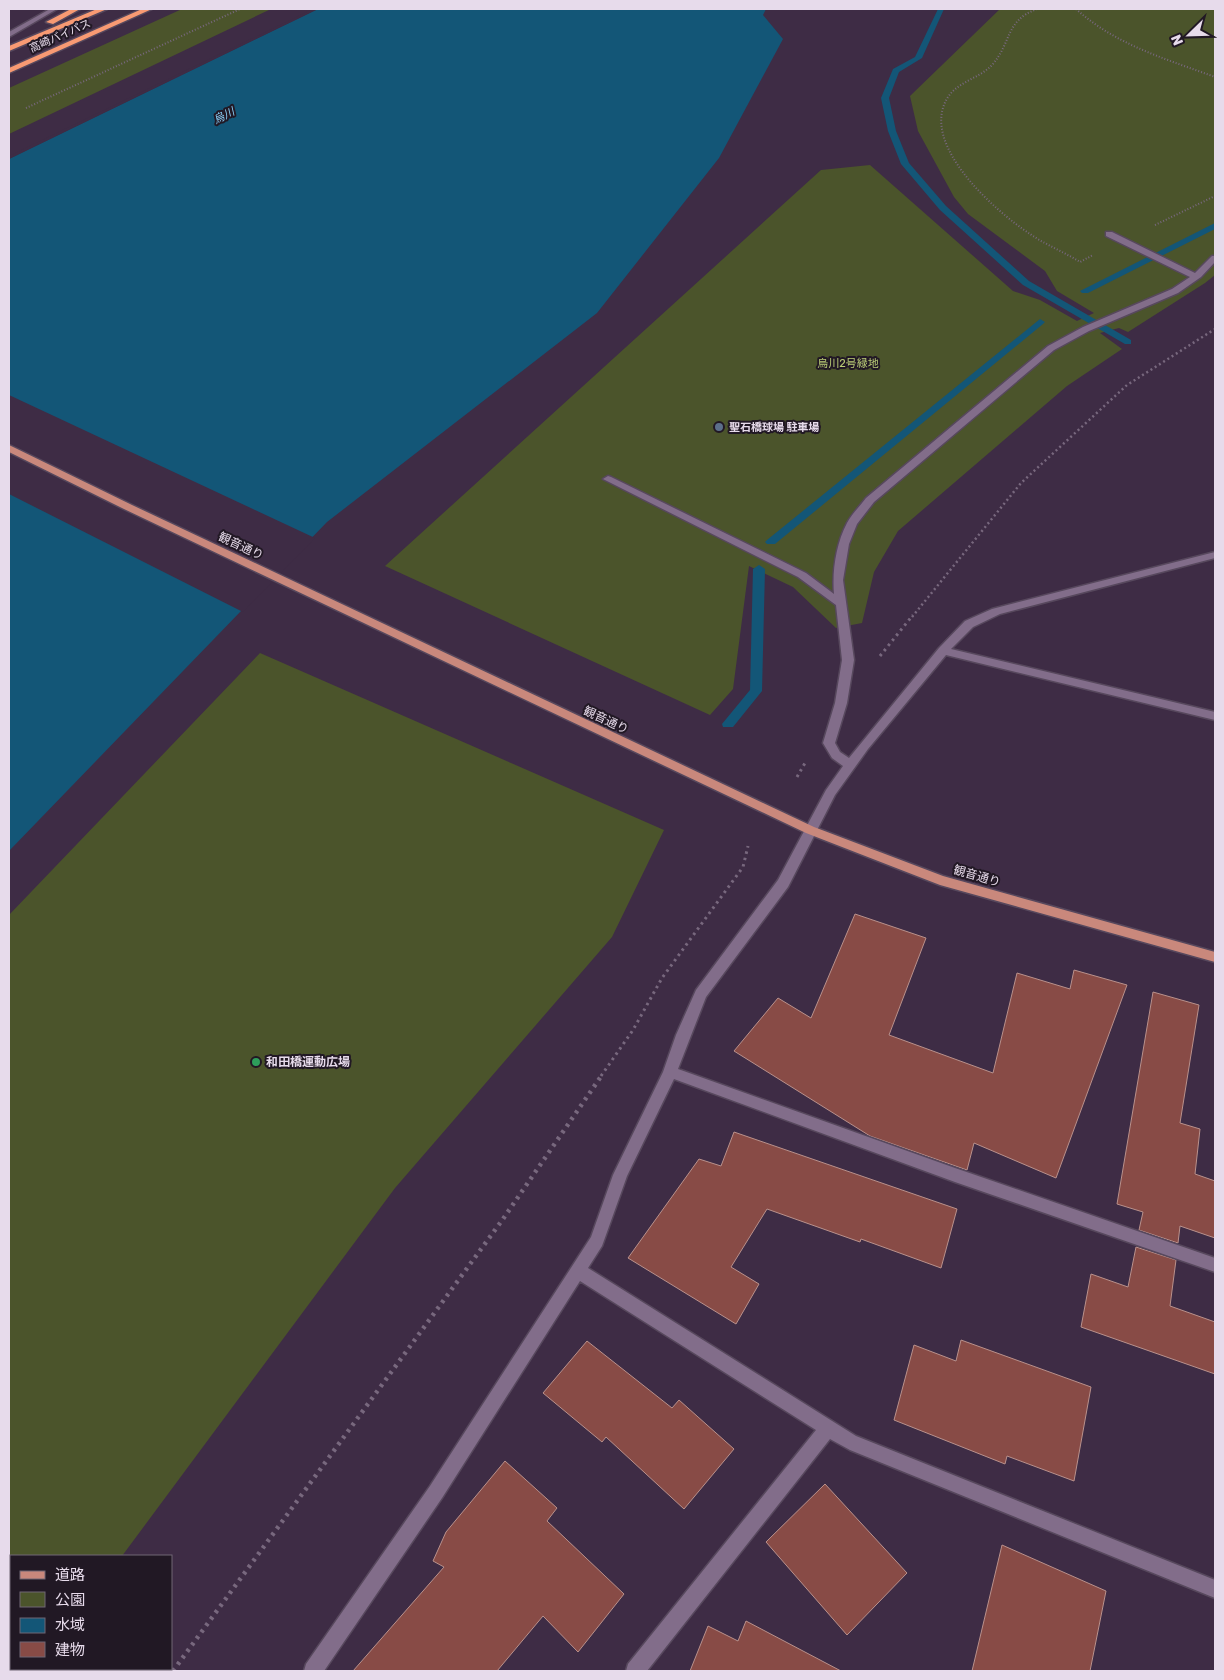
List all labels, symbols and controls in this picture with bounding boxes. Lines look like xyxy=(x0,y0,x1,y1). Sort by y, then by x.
north arrow xyxy=(1164,10,1214,60)
street label: 高崎バイパス xyxy=(27,17,93,55)
text: N xyxy=(1168,32,1187,48)
water label: 烏川 xyxy=(211,105,238,127)
park label: 烏川2号緑地 xyxy=(817,357,879,370)
marker: 聖石橋球場 駐車場 xyxy=(713,421,725,433)
place label: 聖石橋球場 駐車場 xyxy=(729,421,819,434)
street label: 観音通り xyxy=(216,530,266,562)
street label: 観音通り xyxy=(581,704,631,736)
street label: 観音通り xyxy=(952,863,1002,889)
place label: 和田橋運動広場 xyxy=(266,1055,350,1069)
marker: 和田橋運動広場 xyxy=(250,1056,262,1068)
legend xyxy=(10,1555,172,1670)
text: 道路 xyxy=(55,1566,85,1584)
text: 公園 xyxy=(55,1591,85,1609)
text: 水域 xyxy=(55,1616,85,1634)
text: 建物 xyxy=(55,1641,85,1659)

